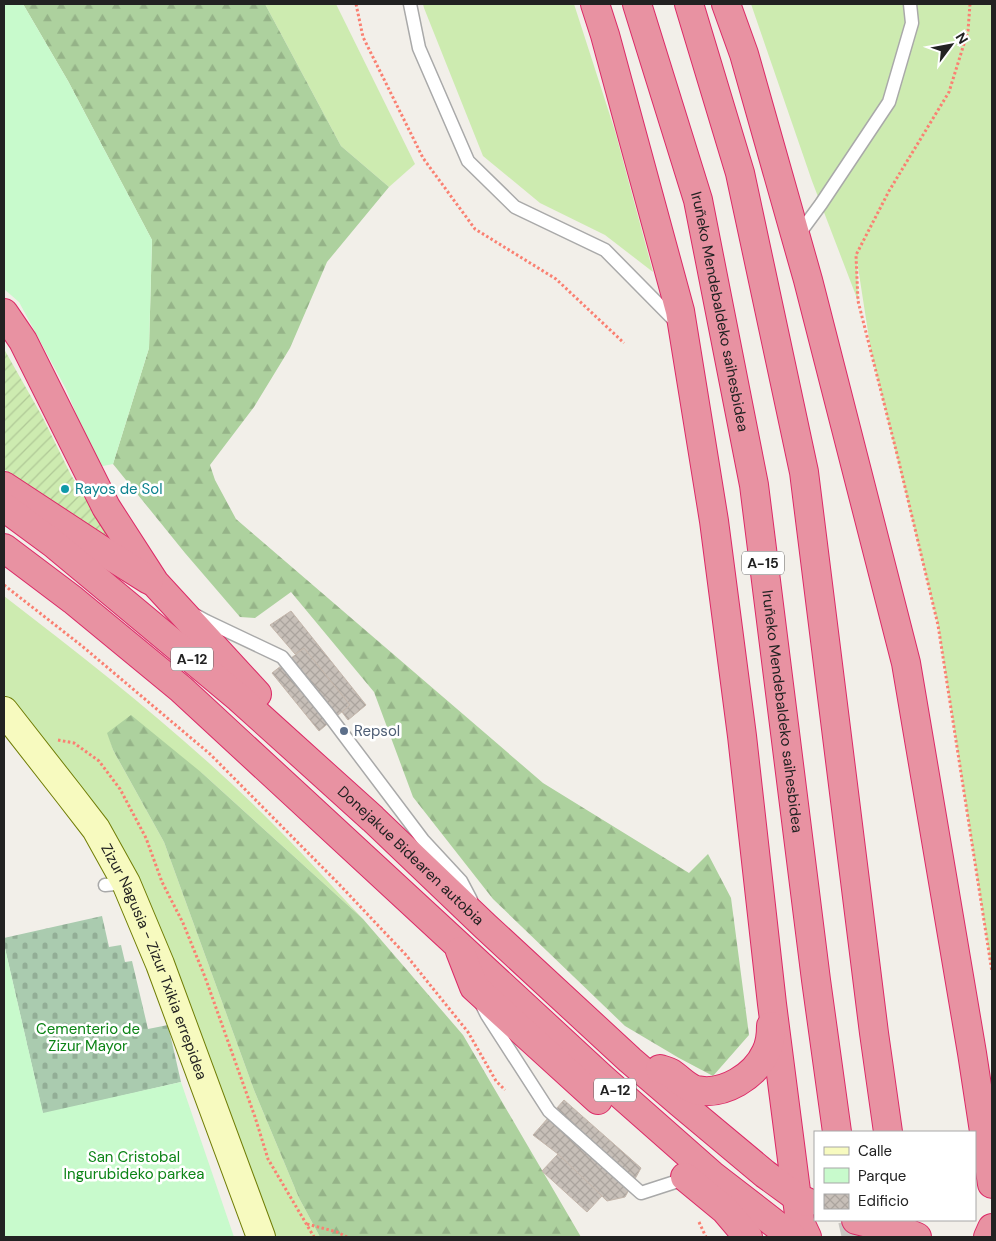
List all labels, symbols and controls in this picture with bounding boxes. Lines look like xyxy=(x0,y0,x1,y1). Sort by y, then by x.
north arrow xyxy=(926,20,976,70)
text: N xyxy=(952,29,972,47)
street label: Iruñeko Mendebaldeko saihesbidea xyxy=(686,189,753,433)
place label: Rayos de Sol xyxy=(75,479,163,499)
marker: Rayos de Sol xyxy=(59,483,71,495)
road number: A-15 xyxy=(742,552,784,574)
street label: Iruñeko Mendebaldeko saihesbidea xyxy=(757,589,807,834)
road number: A-12 xyxy=(171,648,213,671)
place label: Repsol xyxy=(354,721,400,741)
marker: Repsol xyxy=(338,725,350,737)
street label: Donejakue Bidearen autobia xyxy=(333,782,488,930)
street label: Zizur Nagusia - Zizur Txikia errepidea xyxy=(96,840,212,1082)
park label: Cementerio de Zizur Mayor xyxy=(36,1019,140,1056)
road number: A-12 xyxy=(594,1078,636,1102)
legend xyxy=(814,1131,976,1221)
text: Calle xyxy=(858,1141,892,1161)
park label: San Cristobal Ingurubideko parkea xyxy=(64,1147,204,1184)
text: Parque xyxy=(858,1166,906,1186)
text: Edificio xyxy=(858,1191,909,1211)

